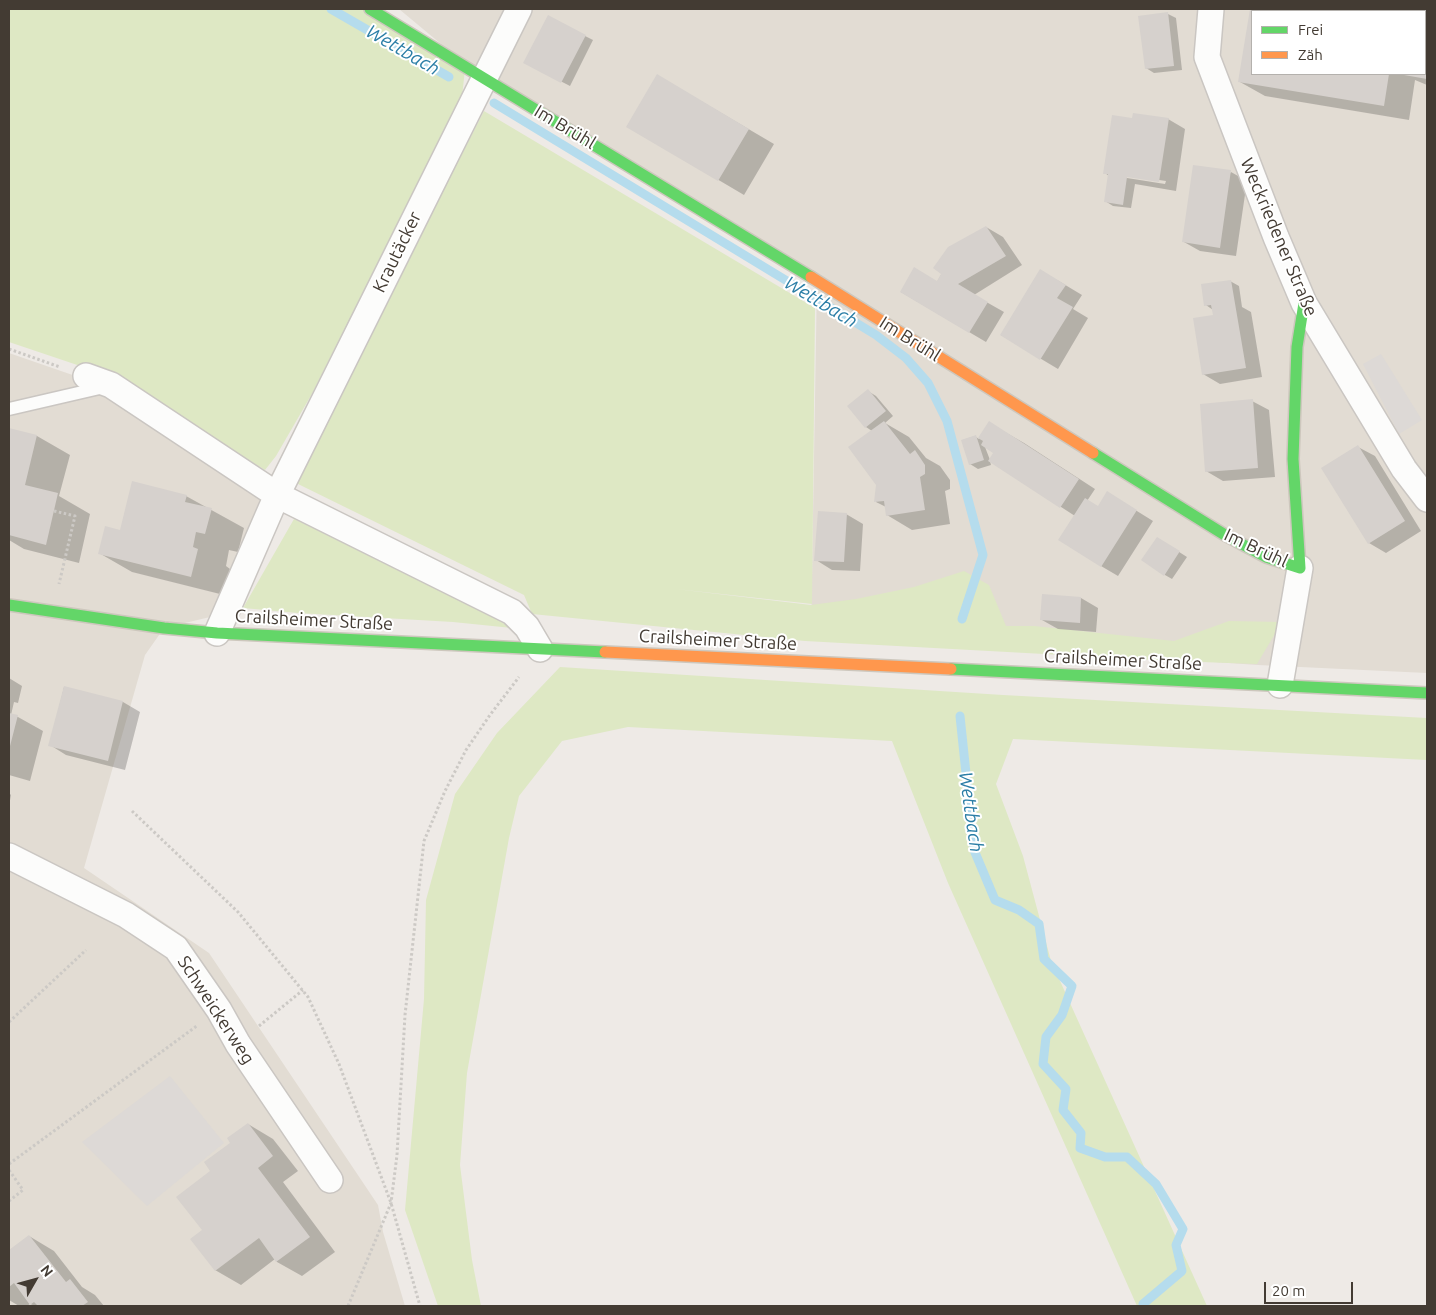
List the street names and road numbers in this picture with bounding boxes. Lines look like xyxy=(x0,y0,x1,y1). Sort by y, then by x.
street label: Im Brühl xyxy=(530,100,600,154)
street label: Weckriedener Straße xyxy=(1236,155,1322,319)
street label: Krautäcker xyxy=(368,208,426,296)
street label: Im Brühl xyxy=(876,312,944,366)
street label: Im Brühl xyxy=(1221,524,1291,572)
street label: Crailsheimer Straße xyxy=(234,605,394,635)
street label: Crailsheimer Straße xyxy=(638,625,798,655)
street label: Crailsheimer Straße xyxy=(1043,645,1203,675)
street label: Schweickerweg xyxy=(173,952,259,1068)

